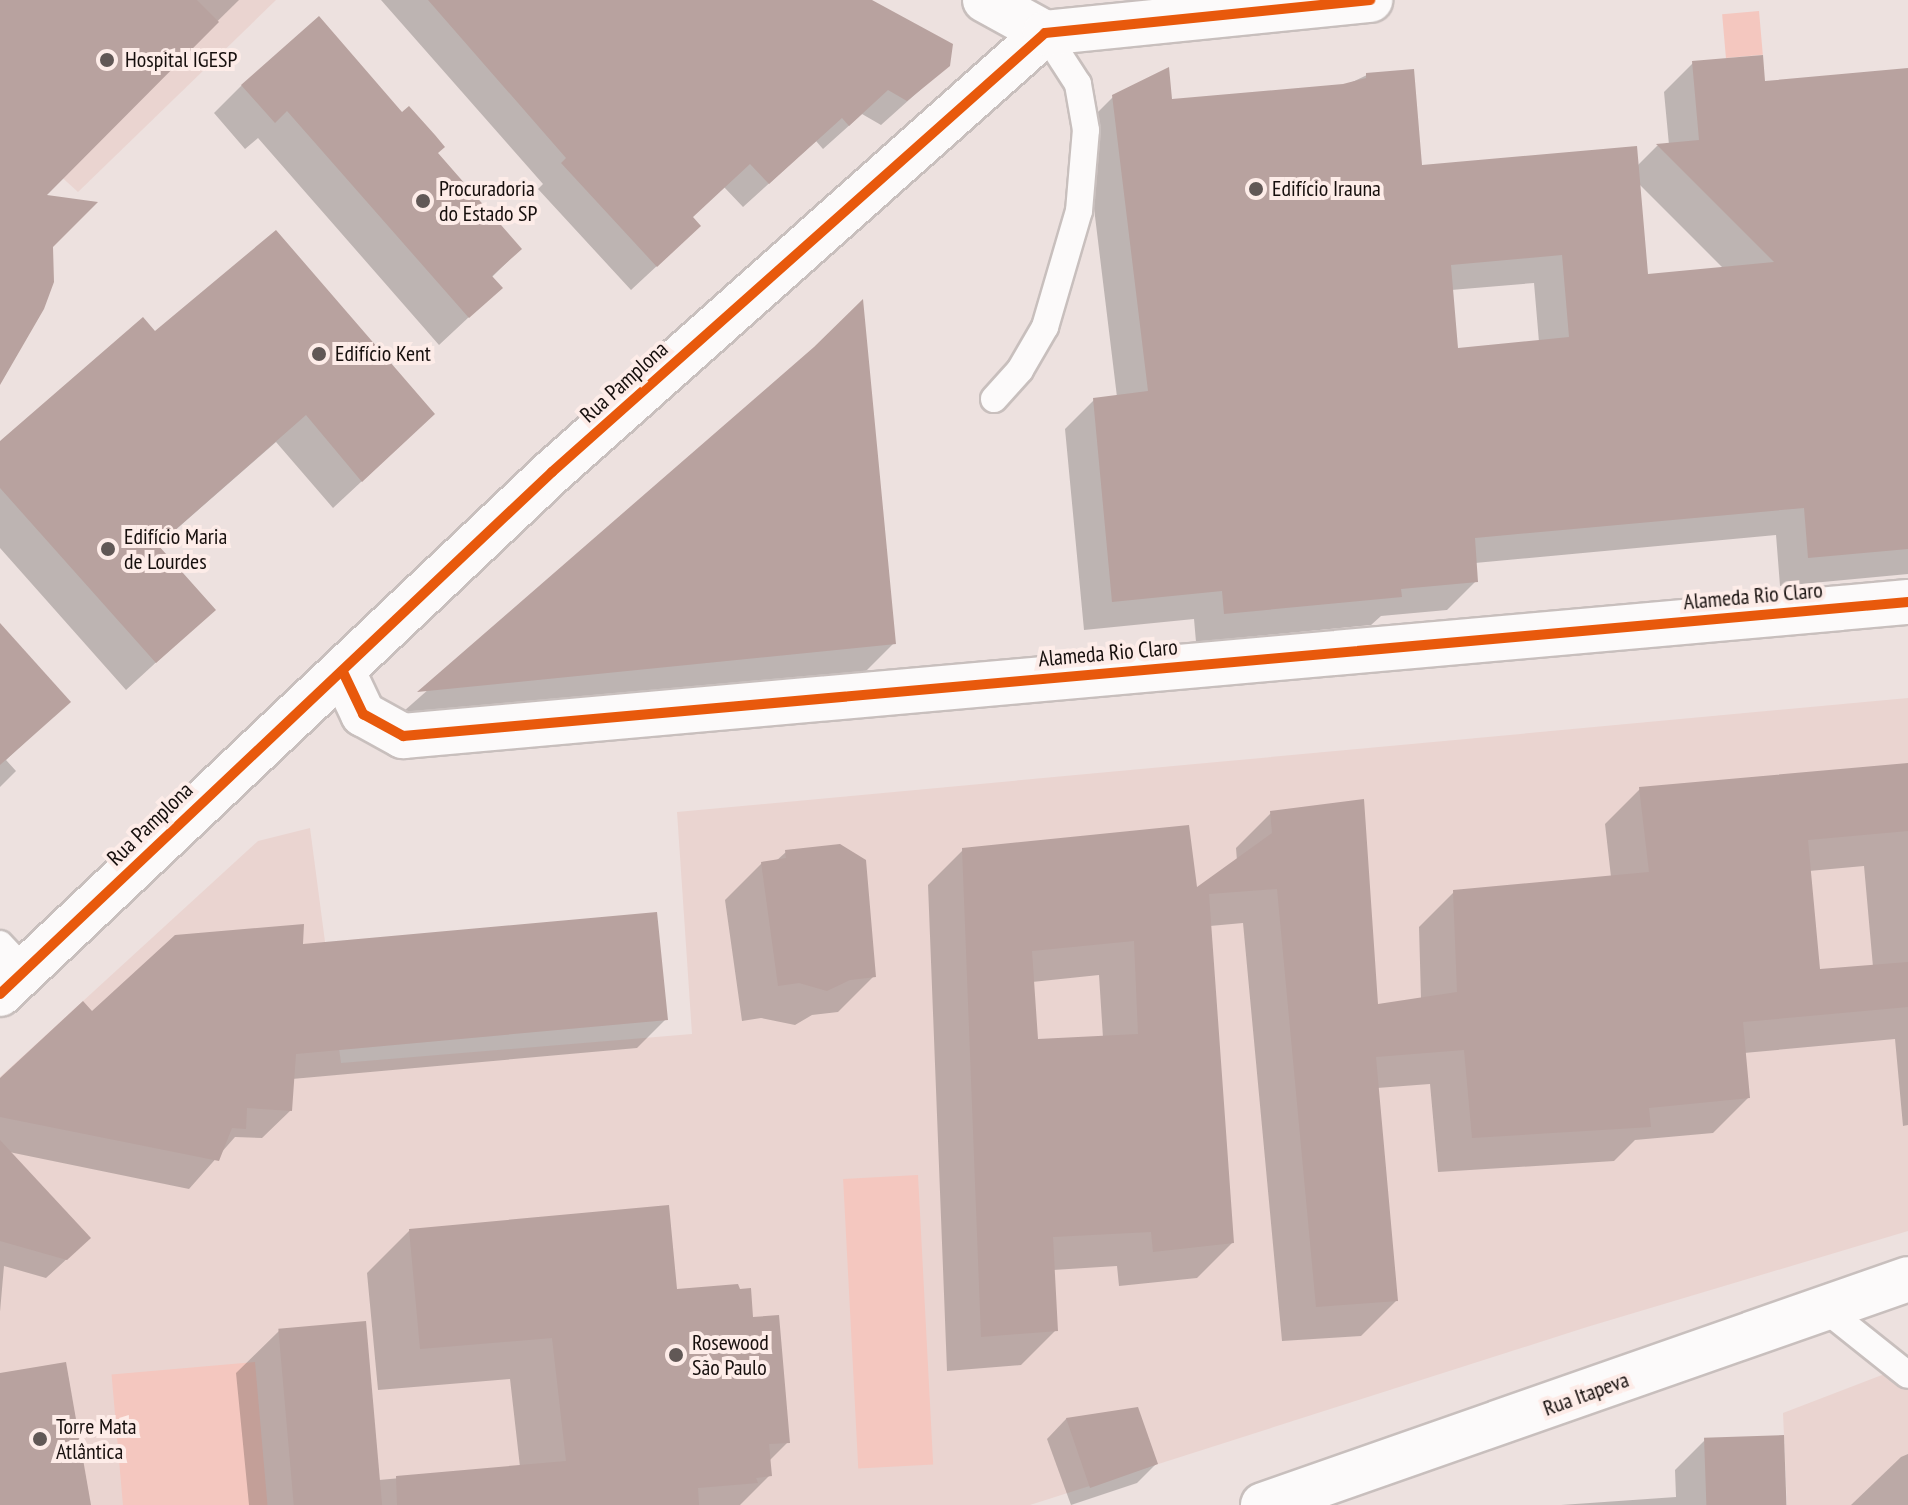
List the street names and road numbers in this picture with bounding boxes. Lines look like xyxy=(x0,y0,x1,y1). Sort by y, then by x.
street label: Rua Pamplona xyxy=(575,336,673,428)
street label: Alameda Rio Claro xyxy=(1682,577,1824,615)
street label: Alameda Rio Claro xyxy=(1037,634,1179,672)
street label: Rua Pamplona xyxy=(102,777,198,871)
street label: Rua Itapeva xyxy=(1540,1366,1632,1422)

